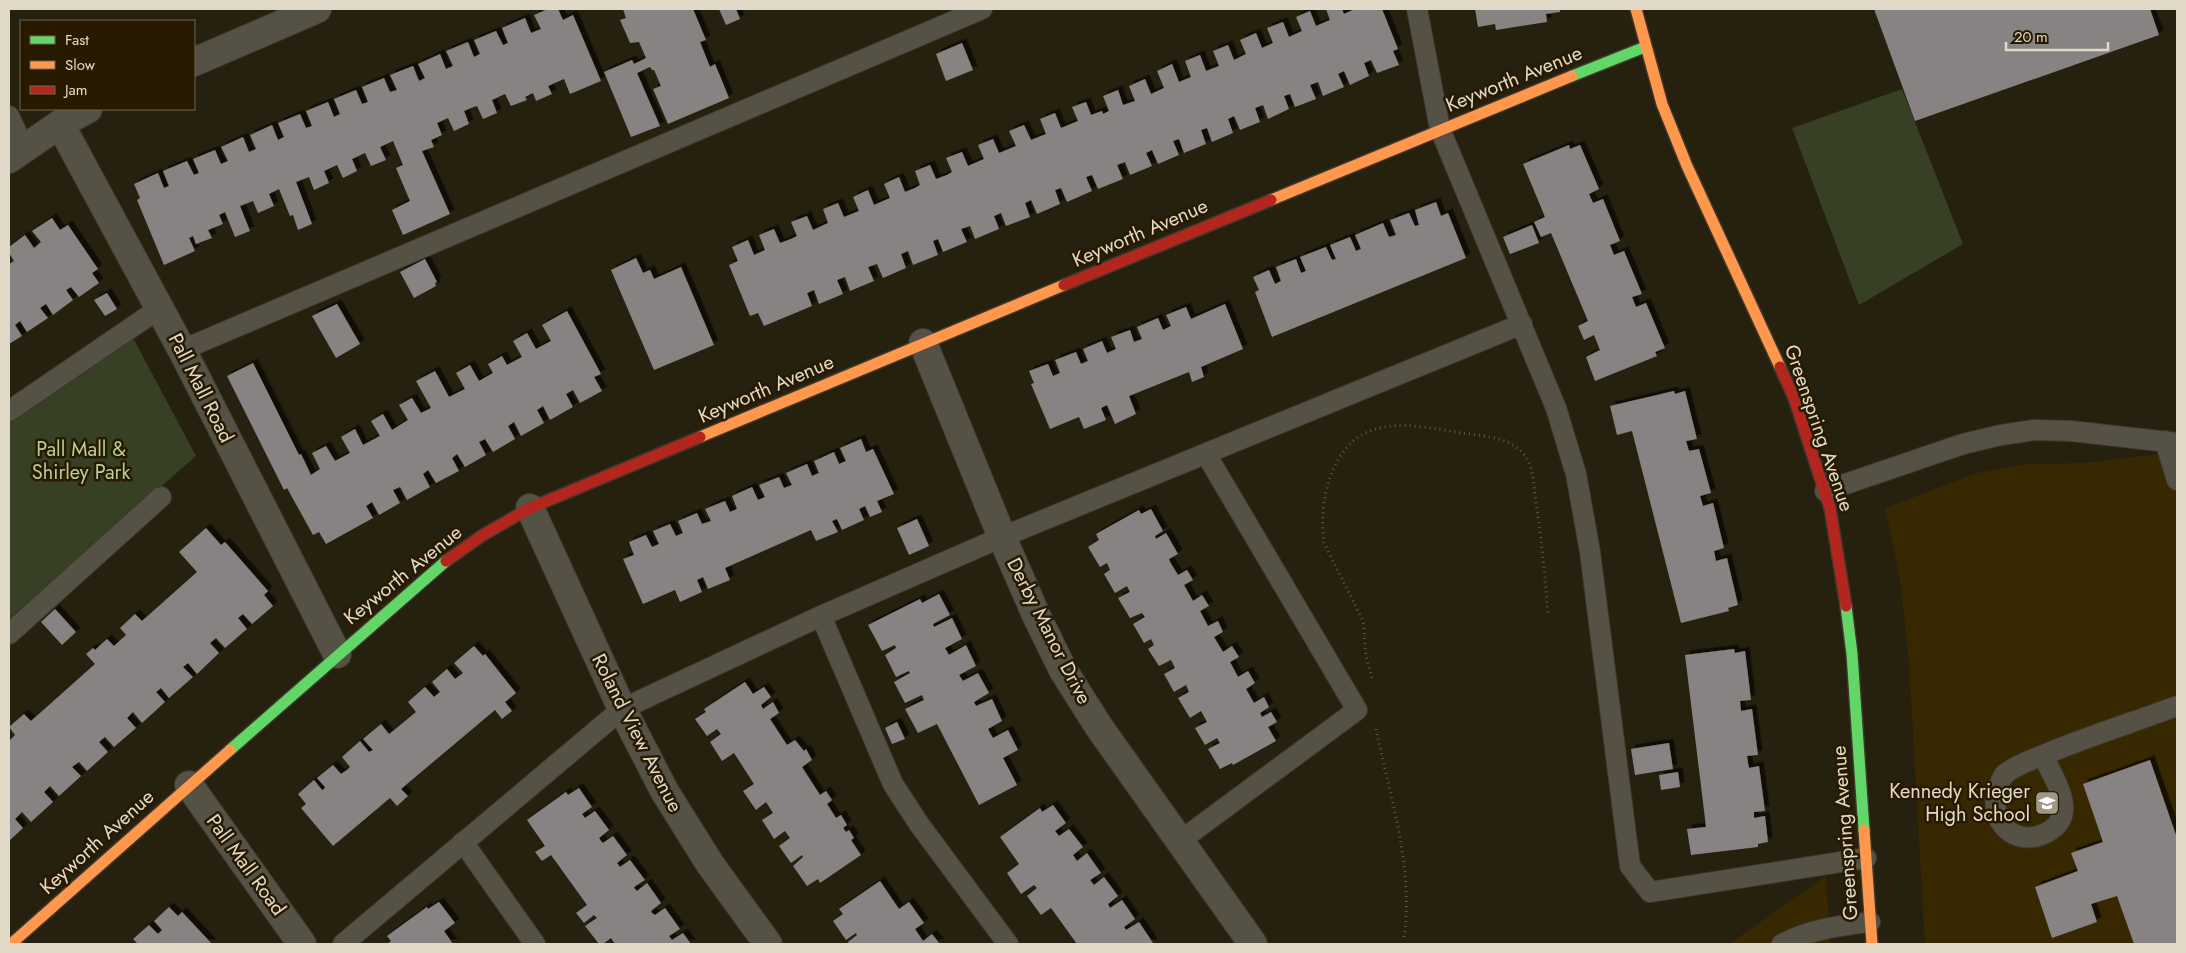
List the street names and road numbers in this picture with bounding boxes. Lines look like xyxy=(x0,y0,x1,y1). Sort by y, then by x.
street label: Keyworth Avenue xyxy=(1441,38,1587,120)
street label: Keyworth Avenue xyxy=(1068,191,1212,275)
street label: Pall Mall Road xyxy=(161,328,241,448)
street label: Greenspring Avenue xyxy=(1777,341,1861,515)
street label: Keyworth Avenue xyxy=(694,347,838,431)
street label: Keyworth Avenue xyxy=(338,518,468,632)
street label: Derby Manor Drive xyxy=(999,553,1099,709)
street label: Roland View Avenue xyxy=(584,649,690,817)
street label: Greenspring Avenue xyxy=(1824,745,1866,921)
street label: Keyworth Avenue xyxy=(34,783,160,901)
street label: Pall Mall Road xyxy=(199,808,293,922)

